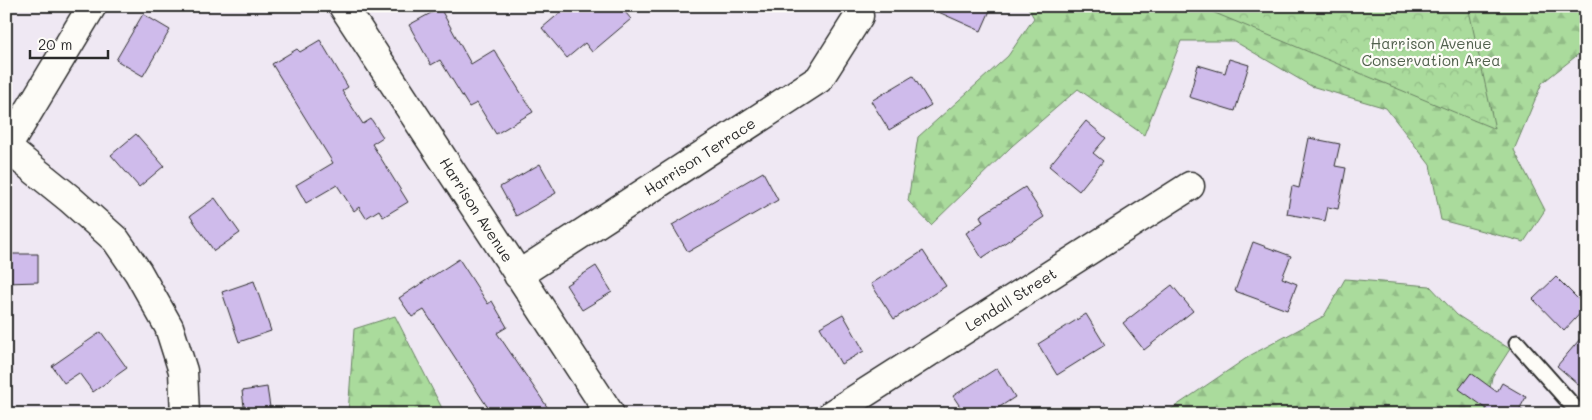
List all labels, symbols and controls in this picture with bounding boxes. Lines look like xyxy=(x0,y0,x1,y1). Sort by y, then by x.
scale bar xyxy=(30,28,108,60)
park label: Harrison Avenue Conservation Area xyxy=(1361,33,1501,70)
text: 20 m xyxy=(38,34,72,54)
street label: Harrison Terrace xyxy=(640,113,759,200)
street label: Harrison Avenue xyxy=(436,153,518,266)
street label: Lendall Street xyxy=(961,263,1060,335)

